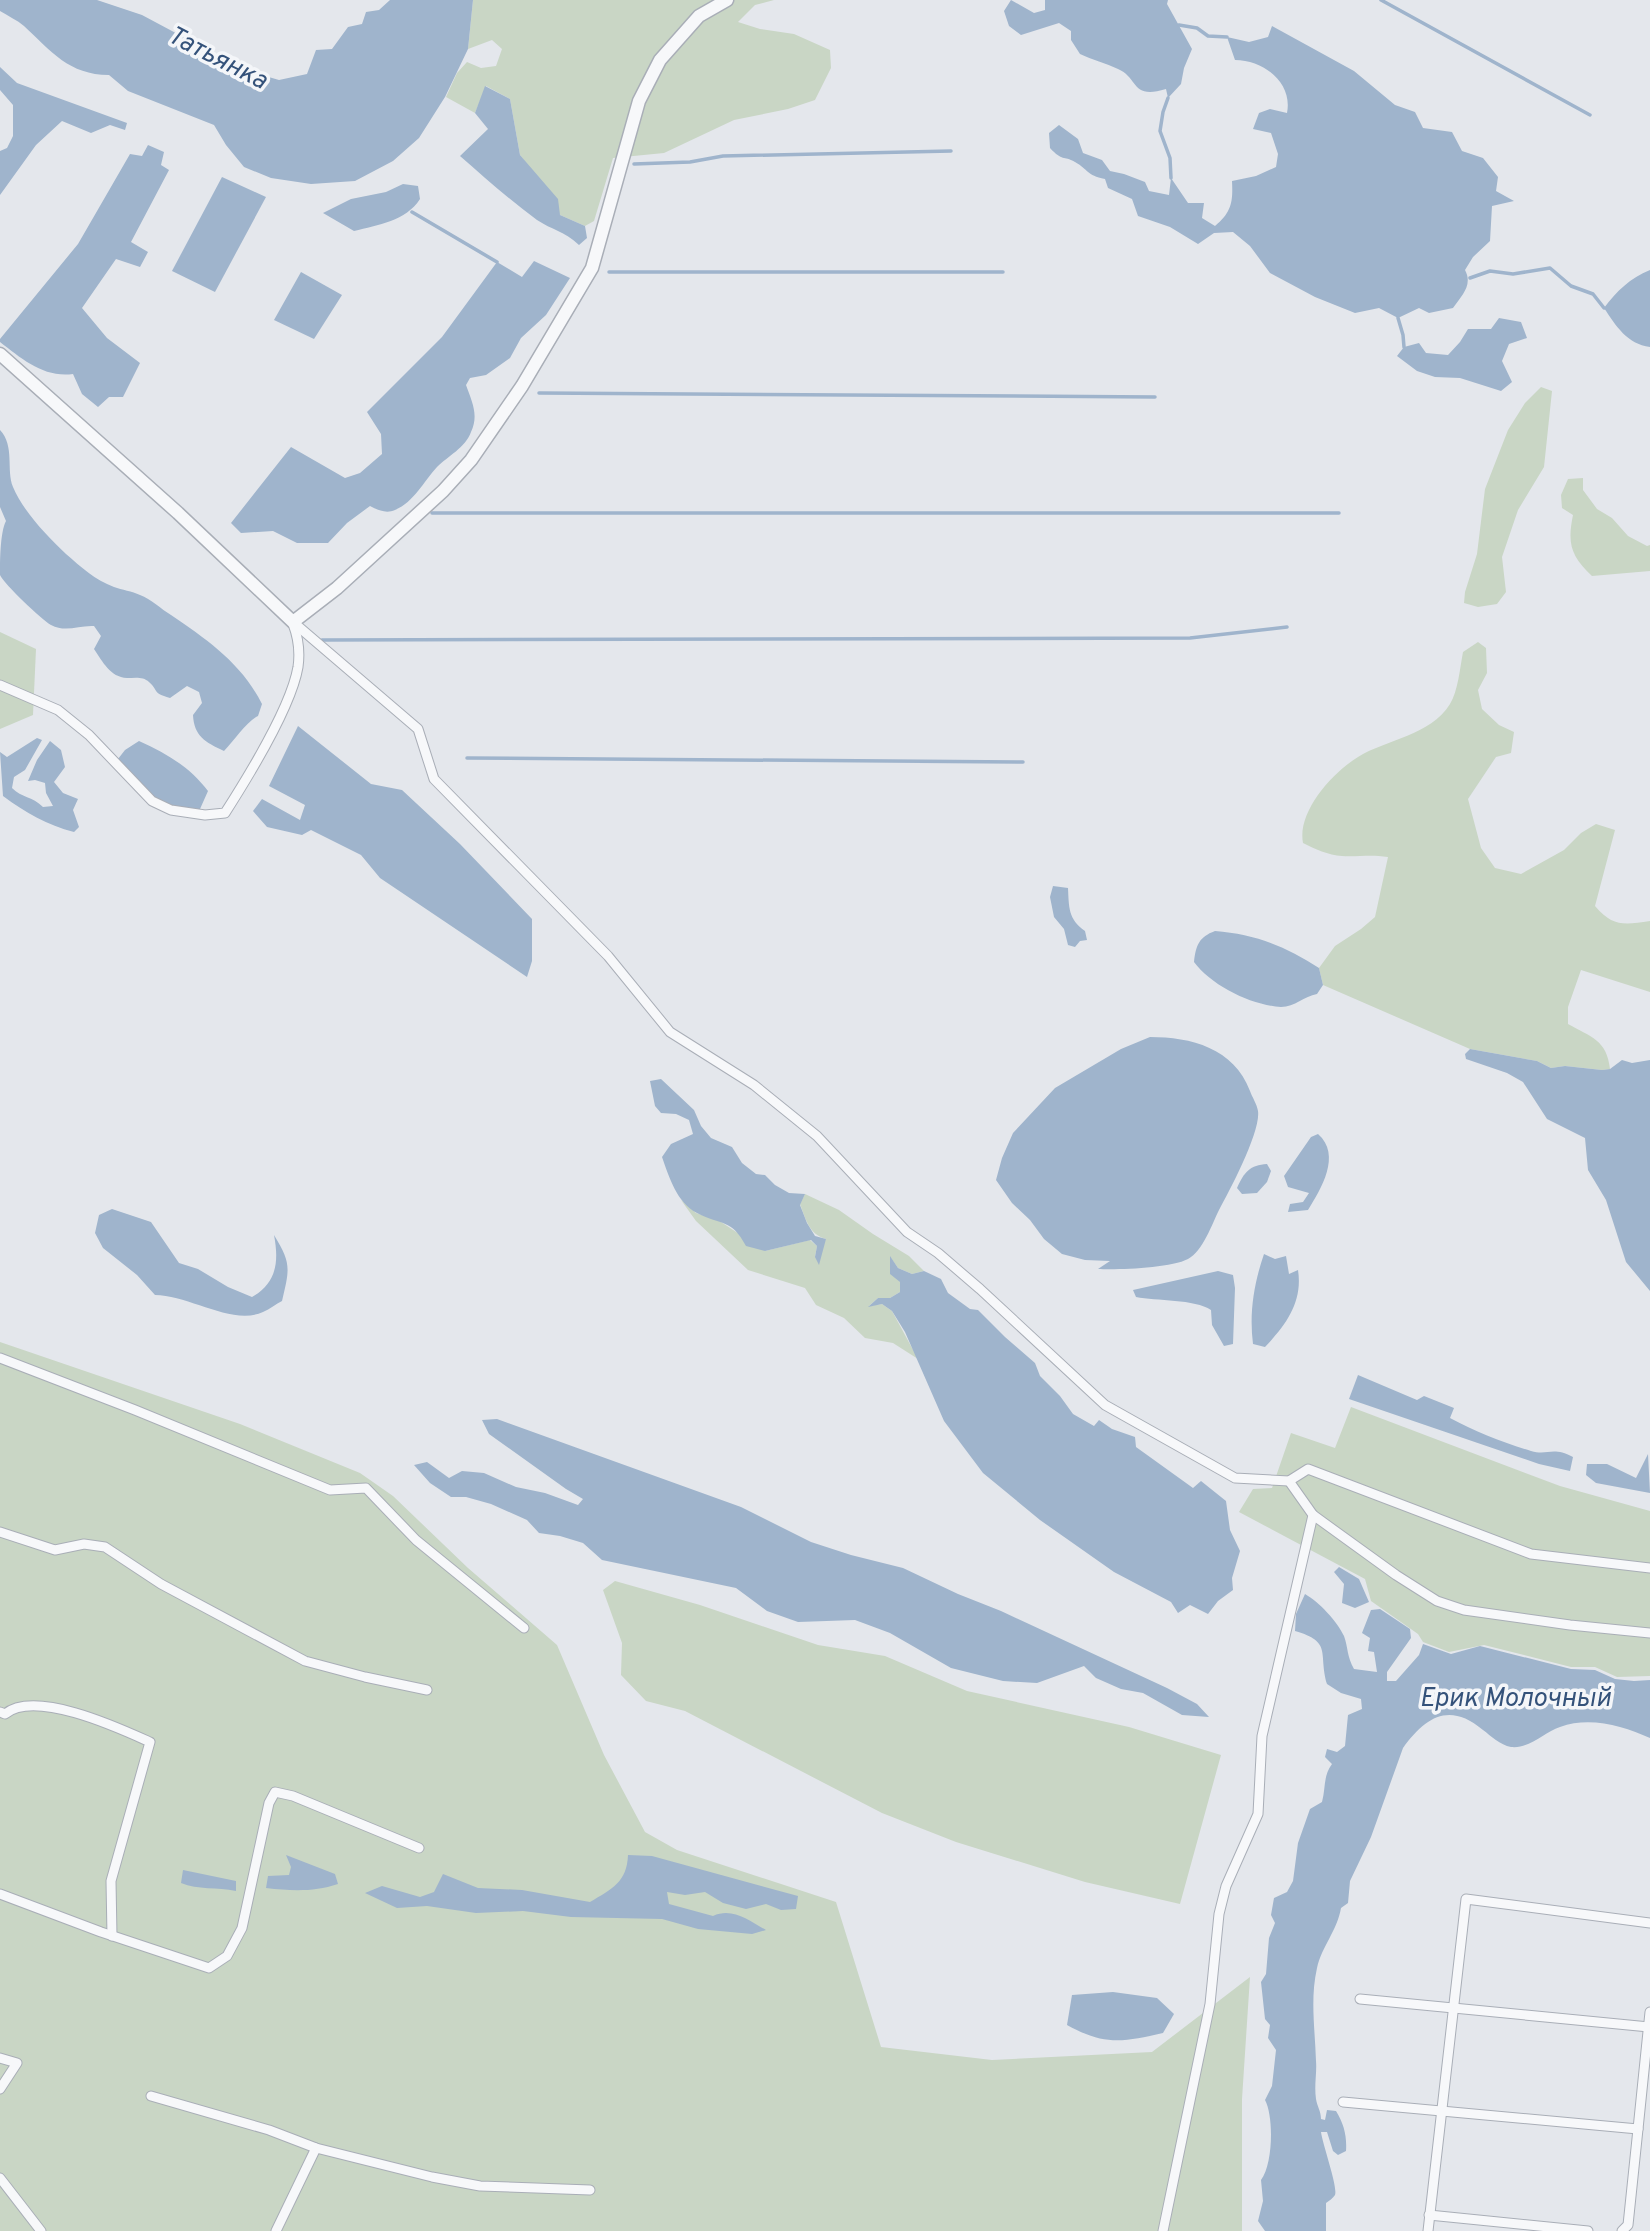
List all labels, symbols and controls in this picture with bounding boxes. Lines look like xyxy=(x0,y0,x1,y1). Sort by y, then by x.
water label: Татьянка xyxy=(162,20,273,98)
water label: Ерик Молочный xyxy=(1419,1683,1612,1716)

